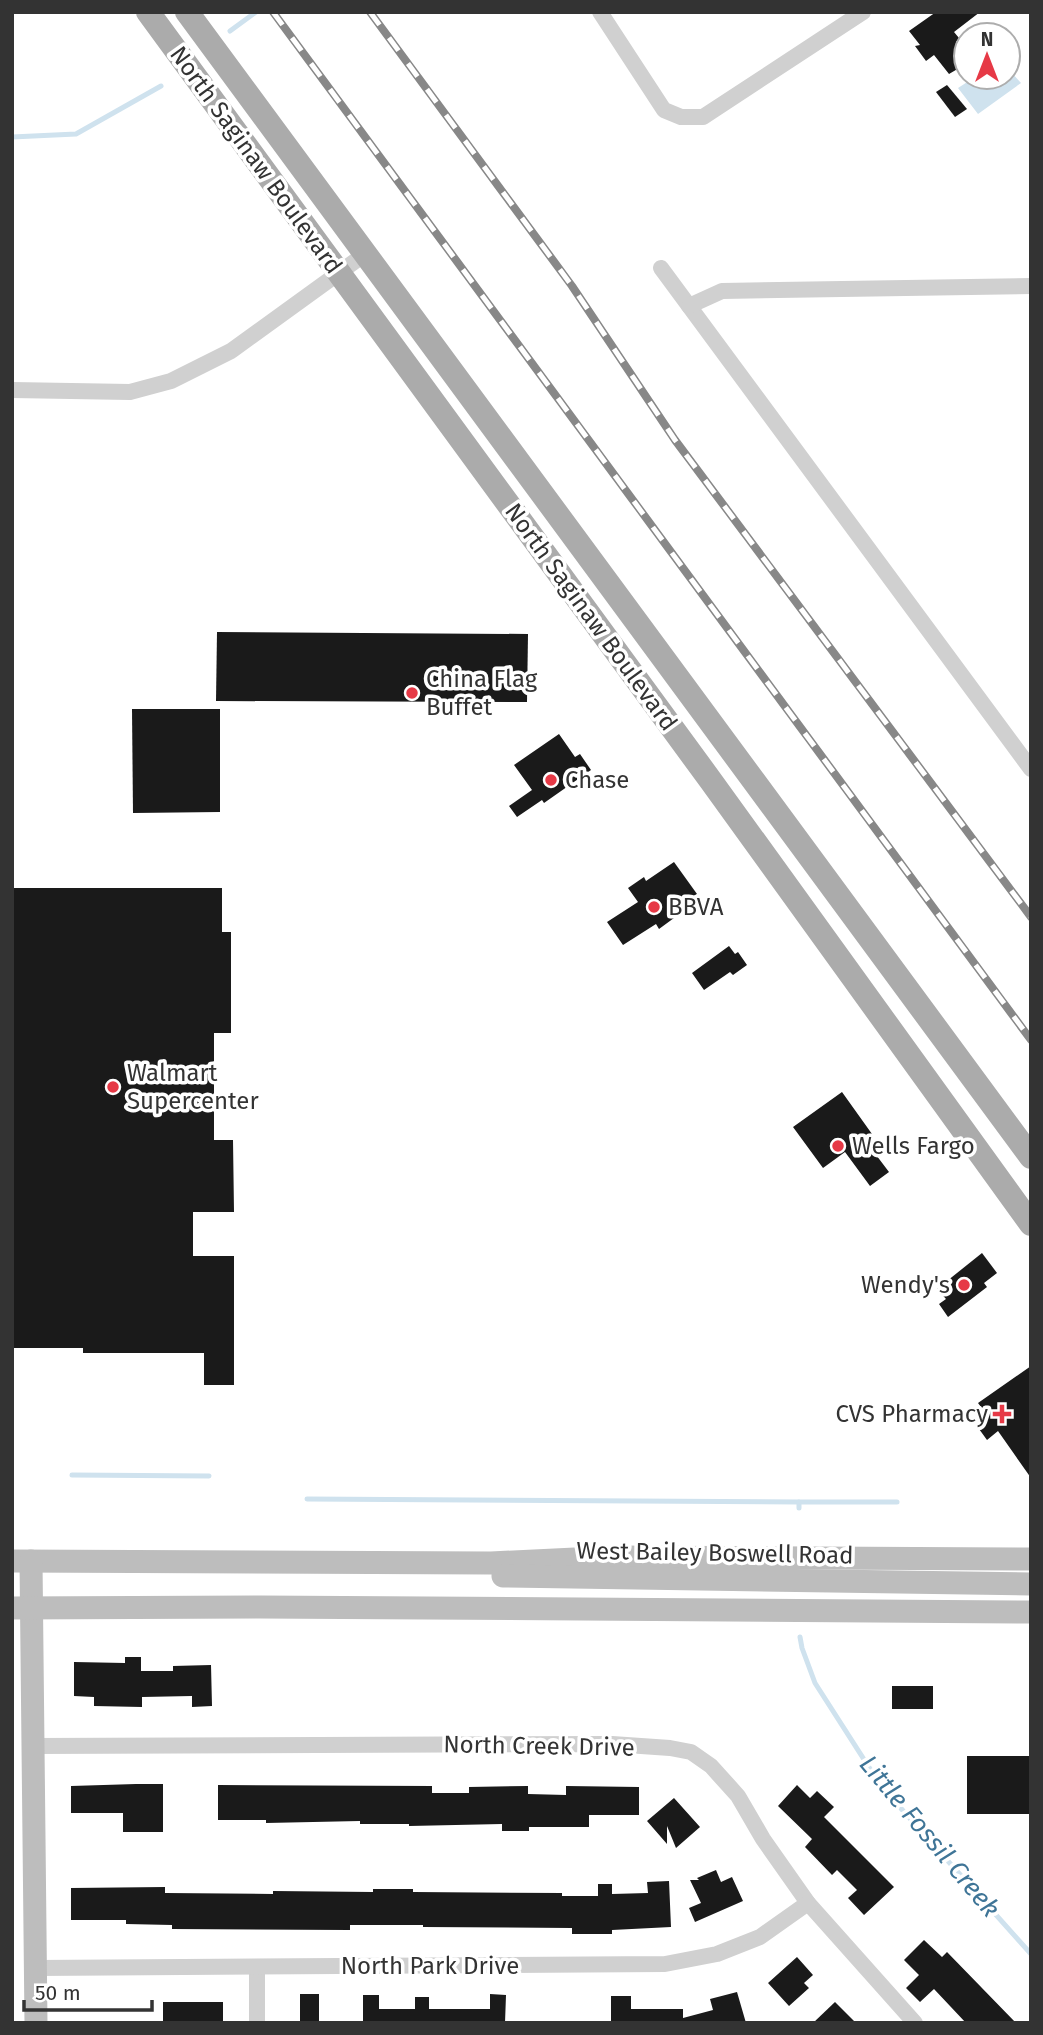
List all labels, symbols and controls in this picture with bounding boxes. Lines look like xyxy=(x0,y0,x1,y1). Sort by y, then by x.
north arrow xyxy=(952,21,1022,91)
text: N xyxy=(981,28,993,51)
street label: North Saginaw Boulevard xyxy=(164,41,348,279)
street label: North Saginaw Boulevard xyxy=(499,498,683,736)
place label: China Flag Buffet xyxy=(426,665,538,721)
marker: China Flag Buffet xyxy=(404,685,420,701)
place label: Chase xyxy=(565,766,629,794)
marker: Chase xyxy=(543,772,559,788)
place label: BBVA xyxy=(668,893,724,921)
marker: BBVA xyxy=(646,899,662,915)
place label: Walmart Supercenter xyxy=(127,1059,259,1115)
marker: Walmart Supercenter xyxy=(105,1079,121,1095)
place label: Wells Fargo xyxy=(852,1132,975,1160)
marker: Wells Fargo xyxy=(830,1138,846,1154)
place label: Wendy's xyxy=(861,1271,950,1299)
marker: Wendy's xyxy=(956,1277,972,1293)
place label: CVS Pharmacy xyxy=(835,1400,988,1428)
marker: CVS Pharmacy xyxy=(994,1406,1010,1422)
street label: West Bailey Boswell Road xyxy=(576,1537,854,1569)
street label: North Creek Drive xyxy=(443,1730,635,1762)
water label: Little Fossil Creek xyxy=(853,1749,1006,1924)
street label: North Park Drive xyxy=(341,1952,519,1980)
scale bar xyxy=(24,1968,152,2012)
text: 50 m xyxy=(35,1980,81,2006)

